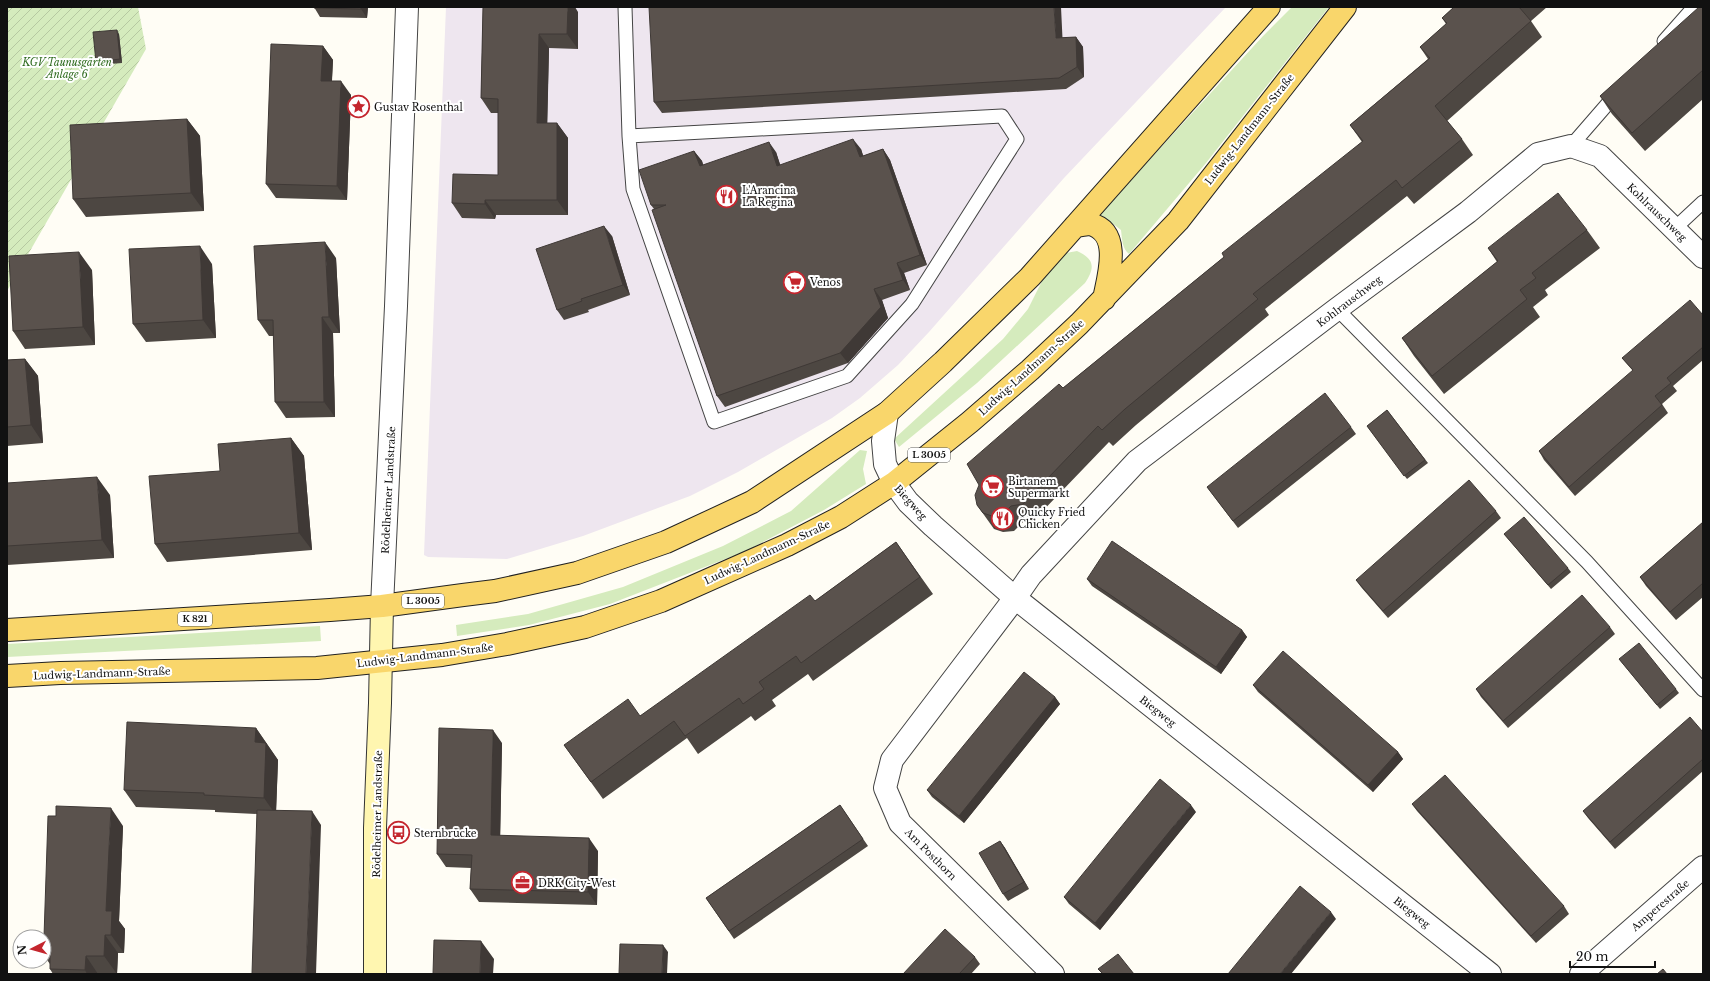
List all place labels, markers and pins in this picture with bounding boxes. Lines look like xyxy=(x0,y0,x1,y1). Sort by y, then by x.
place icon: Gustav Rosenthal xyxy=(346,94,372,120)
place label: Gustav Rosenthal xyxy=(374,101,463,114)
restaurant icon: L'Arancina La Regina xyxy=(714,183,740,209)
place label: L'Arancina La Regina xyxy=(742,184,796,209)
supermarket icon: Venos xyxy=(781,269,807,295)
place label: Venos xyxy=(809,276,841,289)
supermarket icon: Birtanem Supermarkt xyxy=(980,474,1006,500)
place label: Birtanem Supermarkt xyxy=(1008,475,1070,500)
restaurant icon: Quicky Fried Chicken xyxy=(989,505,1015,531)
place label: Quicky Fried Chicken xyxy=(1018,506,1086,531)
bus stop icon: Sternbrücke xyxy=(385,820,411,846)
place label: Sternbrücke xyxy=(414,827,477,840)
office icon: DRK City-West xyxy=(510,870,536,896)
place label: DRK City-West xyxy=(538,877,616,890)

